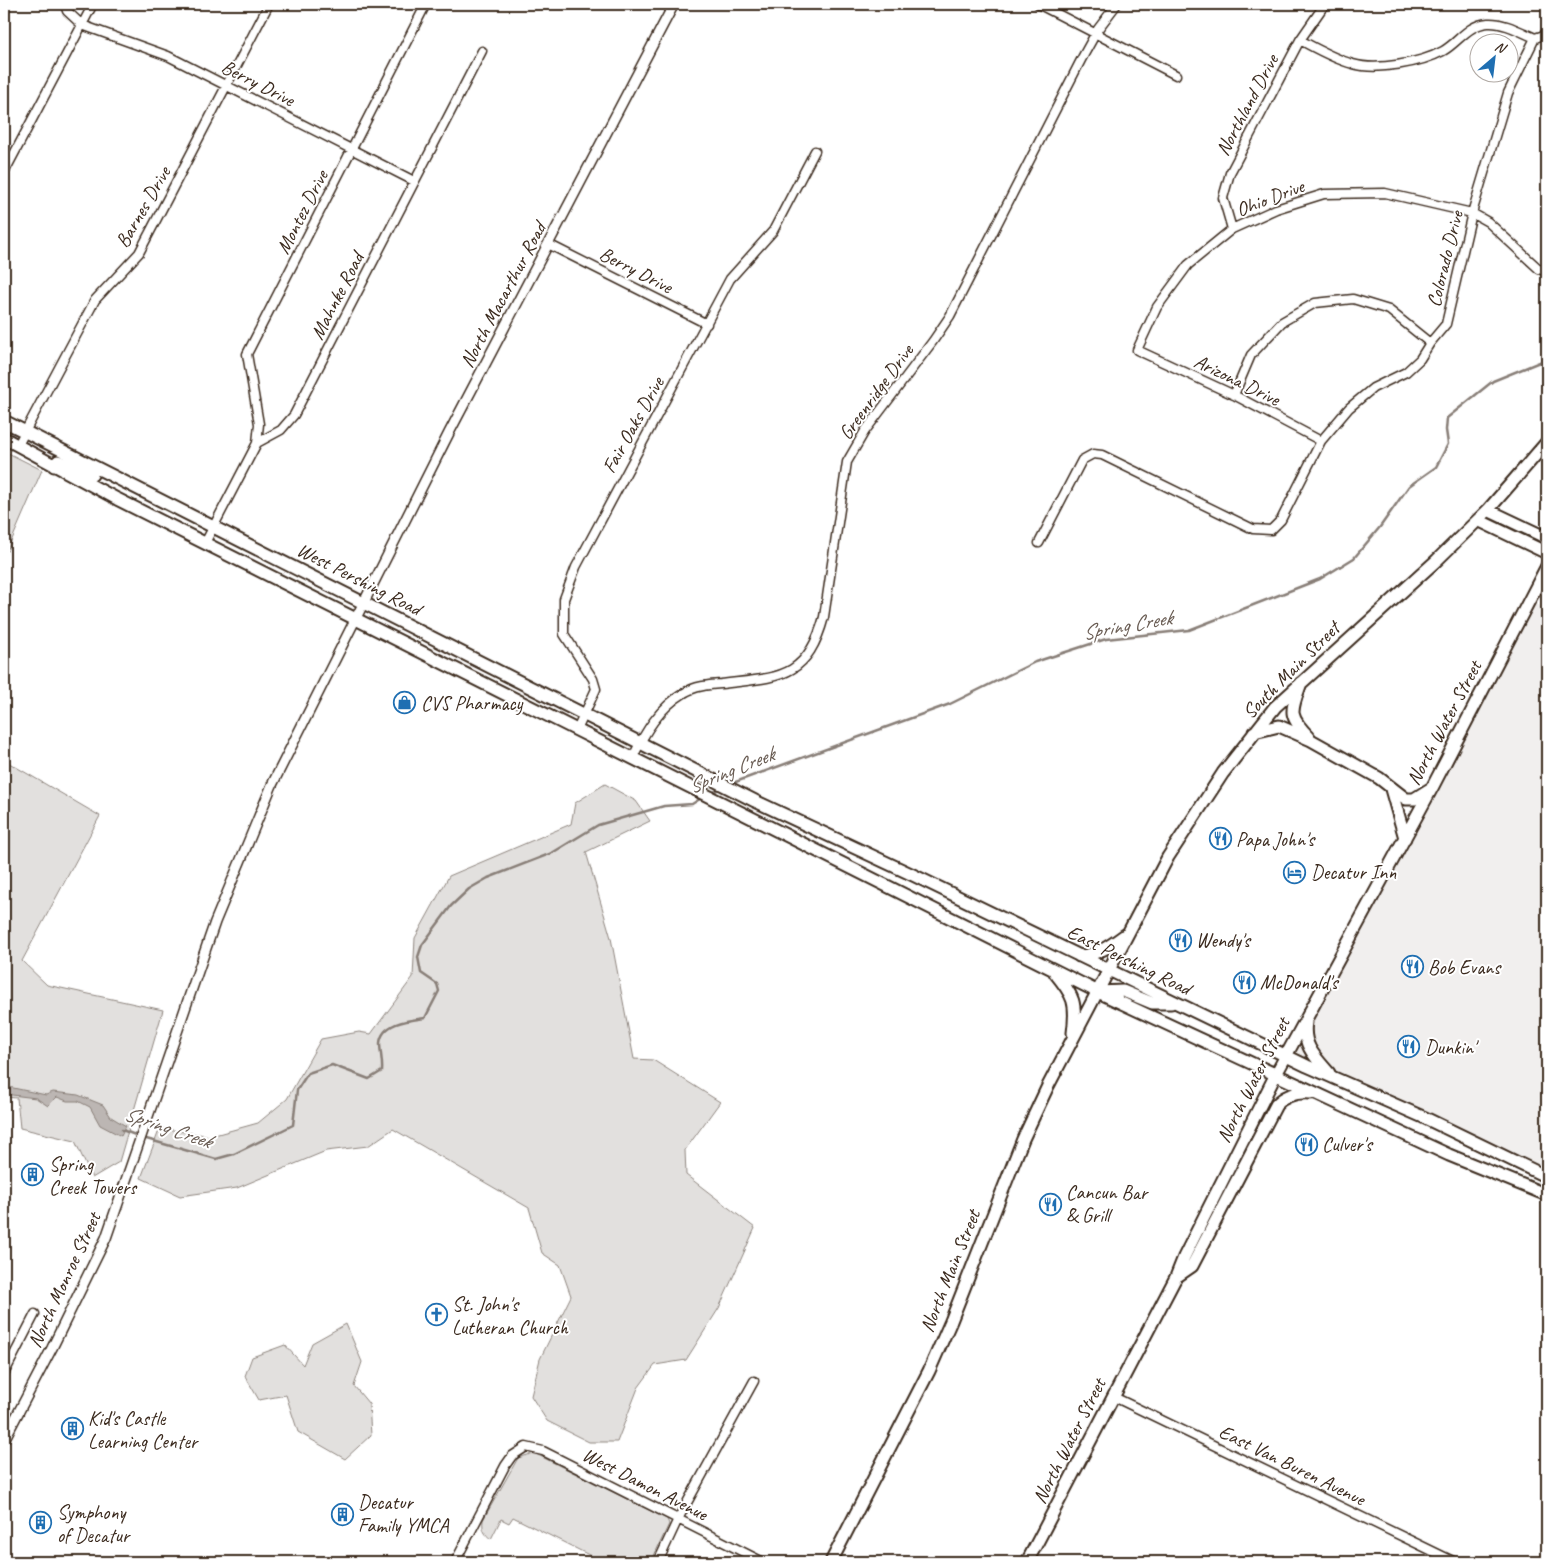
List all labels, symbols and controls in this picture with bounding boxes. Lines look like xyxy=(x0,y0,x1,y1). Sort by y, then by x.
north arrow xyxy=(1468,32,1518,82)
text: N xyxy=(1492,37,1510,58)
street label: Northland Drive xyxy=(1210,49,1285,160)
street label: Berry Drive xyxy=(217,54,300,113)
street label: Barnes Drive xyxy=(110,161,177,252)
street label: Montez Drive xyxy=(270,165,334,258)
street label: Ohio Drive xyxy=(1233,173,1309,222)
street label: Colorado Drive xyxy=(1421,207,1469,310)
street label: North Macarthur Road xyxy=(454,215,553,372)
street label: Berry Drive xyxy=(595,241,678,300)
street label: Mahnke Road xyxy=(304,246,371,344)
street label: Greenridge Drive xyxy=(833,338,920,445)
street label: Arizona Drive xyxy=(1190,349,1285,412)
street label: Fair Oaks Drive xyxy=(596,371,670,477)
street label: West Pershing Road xyxy=(293,537,428,622)
water label: Spring Creek xyxy=(1080,604,1178,646)
street label: South Main Street xyxy=(1237,614,1347,724)
street label: North Water Street xyxy=(1401,654,1488,789)
shop icon: CVS Pharmacy xyxy=(393,691,417,715)
place label: CVS Pharmacy xyxy=(421,691,524,716)
water label: Spring Creek xyxy=(684,739,782,799)
restaurant icon: Papa John's xyxy=(1208,827,1232,851)
place label: Papa John's xyxy=(1236,827,1316,852)
hotel icon: Decatur Inn xyxy=(1283,860,1307,884)
place label: Decatur Inn xyxy=(1311,860,1397,885)
street label: East Pershing Road xyxy=(1063,919,1198,1002)
restaurant icon: Wendy's xyxy=(1168,928,1192,952)
place label: Wendy's xyxy=(1196,928,1252,953)
restaurant icon: Bob Evans xyxy=(1400,955,1424,979)
place label: Bob Evans xyxy=(1428,955,1502,980)
restaurant icon: McDonald's xyxy=(1232,970,1256,994)
place label: McDonald's xyxy=(1260,970,1340,995)
street label: North Water Street xyxy=(1211,1011,1296,1147)
restaurant icon: Dunkin' xyxy=(1397,1035,1421,1059)
place label: Dunkin' xyxy=(1425,1035,1479,1060)
water label: Spring Creek xyxy=(121,1100,219,1155)
restaurant icon: Culver's xyxy=(1294,1132,1318,1156)
place label: Culver's xyxy=(1322,1132,1374,1157)
place label: Spring Creek Towers xyxy=(49,1152,138,1200)
building icon: Spring Creek Towers xyxy=(21,1163,45,1187)
place label: Cancun Bar & Grill xyxy=(1066,1180,1149,1228)
restaurant icon: Cancun Bar & Grill xyxy=(1038,1192,1062,1216)
street label: North Main Street xyxy=(914,1204,987,1336)
street label: North Monroe Street xyxy=(22,1206,107,1351)
place label: St. John's Lutheran Church xyxy=(452,1292,569,1340)
church icon: St. John's Lutheran Church xyxy=(424,1303,448,1327)
street label: North Water Street xyxy=(1027,1372,1112,1508)
place label: Kid's Castle Learning Center xyxy=(88,1406,199,1454)
building icon: Kid's Castle Learning Center xyxy=(60,1417,84,1441)
street label: East Van Buren Avenue xyxy=(1215,1419,1371,1512)
street label: West Damon Avenue xyxy=(578,1442,713,1527)
place label: Decatur Family YMCA xyxy=(358,1490,450,1538)
place label: Symphony of Decatur xyxy=(57,1500,131,1548)
building icon: Decatur Family YMCA xyxy=(330,1502,354,1526)
building icon: Symphony of Decatur xyxy=(29,1511,53,1535)

